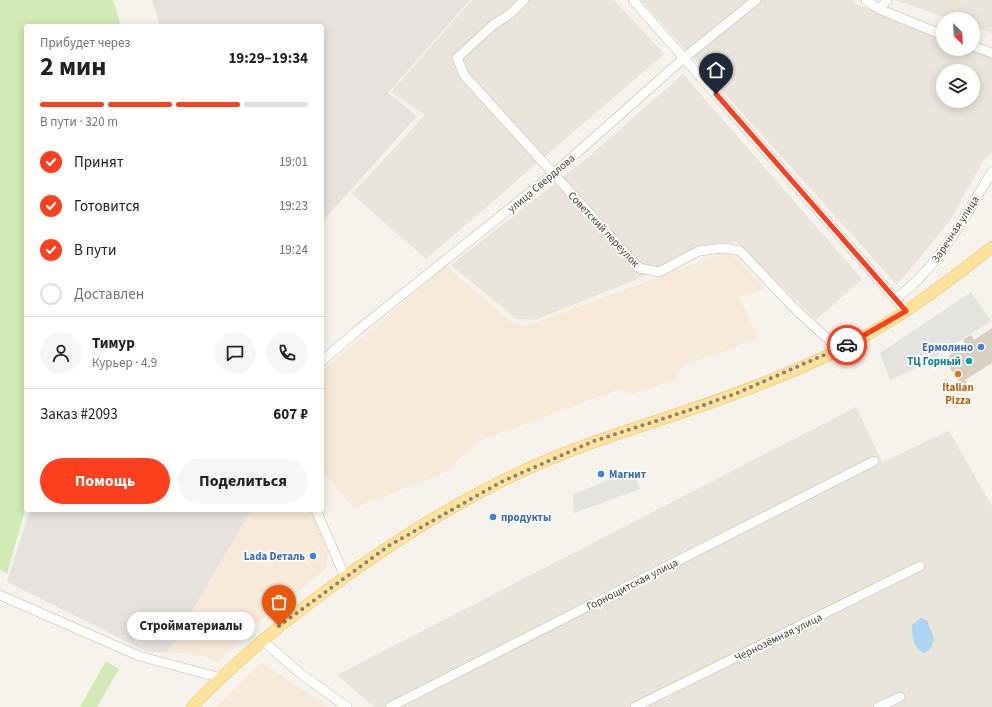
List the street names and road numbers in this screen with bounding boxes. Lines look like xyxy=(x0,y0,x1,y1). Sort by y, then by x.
street label: улица Свердлова xyxy=(505,151,578,216)
street label: Советский переулок xyxy=(565,188,643,271)
street label: Заречная улица xyxy=(928,193,983,266)
street label: Горнощитская улица xyxy=(584,555,680,614)
street label: Чернозёмная улица xyxy=(732,610,825,665)

